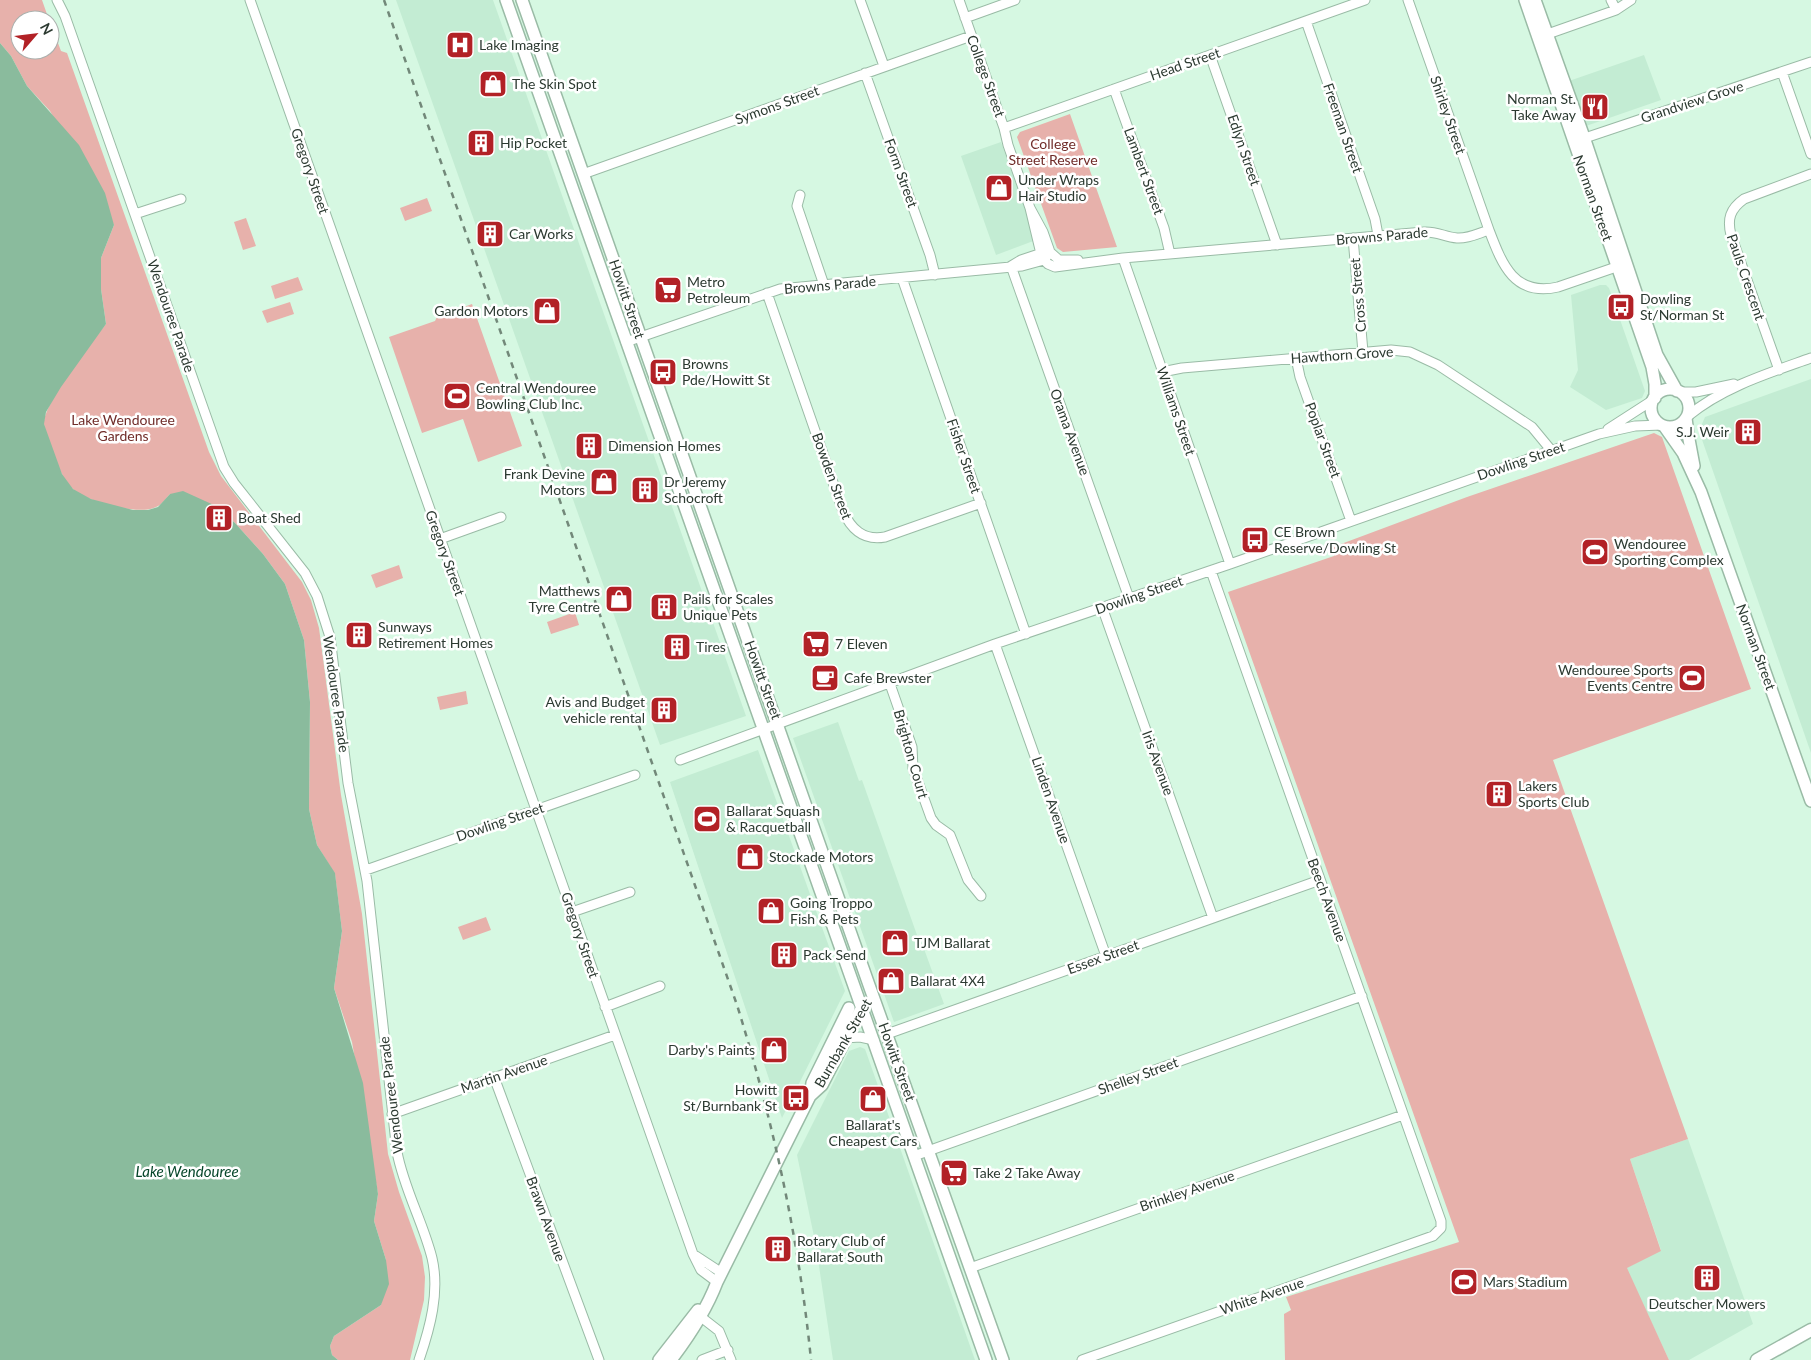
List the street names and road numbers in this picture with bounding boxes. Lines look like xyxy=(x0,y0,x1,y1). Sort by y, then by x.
street label: College Street xyxy=(964,32,1009,119)
street label: Head Street xyxy=(1148,44,1222,83)
street label: Shirley Street xyxy=(1427,74,1470,156)
street label: Grandview Grove xyxy=(1638,77,1745,126)
street label: Symons Street xyxy=(732,81,821,128)
street label: Freeman Street xyxy=(1320,81,1367,175)
street label: Edlyn Street xyxy=(1224,112,1265,188)
street label: Lambert Street xyxy=(1121,125,1168,217)
street label: Gregory Street xyxy=(288,126,333,216)
street label: Form Street xyxy=(881,136,922,210)
street label: Norman Street xyxy=(1570,153,1617,243)
street label: Browns Parade xyxy=(1335,223,1429,248)
street label: Pauls Crescent xyxy=(1724,231,1769,322)
street label: Wendouree Parade xyxy=(144,257,199,374)
street label: Howitt Street xyxy=(606,257,649,341)
street label: Cross Street xyxy=(1346,257,1369,333)
street label: Browns Parade xyxy=(783,272,877,297)
street label: Hawthorn Grove xyxy=(1290,342,1394,367)
street label: Williams Street xyxy=(1153,364,1200,457)
street label: Orama Avenue xyxy=(1047,386,1094,477)
street label: Poplar Street xyxy=(1302,400,1345,480)
street label: Fisher Street xyxy=(944,416,985,495)
street label: Bowden Street xyxy=(809,430,856,522)
street label: Dowling Street xyxy=(1475,438,1567,483)
street label: Gregory Street xyxy=(422,508,469,598)
street label: Dowling Street xyxy=(1093,572,1185,617)
street label: Norman Street xyxy=(1733,602,1780,692)
street label: Wendouree Parade xyxy=(320,634,353,754)
street label: Howitt Street xyxy=(741,638,786,722)
street label: Brighton Court xyxy=(891,707,932,800)
street label: Iris Avenue xyxy=(1139,728,1178,798)
street label: Linden Avenue xyxy=(1029,754,1074,846)
street label: Dowling Street xyxy=(454,799,546,844)
street label: Beech Avenue xyxy=(1304,856,1350,944)
street label: Gregory Street xyxy=(558,890,603,980)
street label: Essex Street xyxy=(1065,936,1141,977)
street label: Burnbank Street xyxy=(810,995,875,1090)
street label: Howitt Street xyxy=(875,1020,920,1104)
street label: Wendouree Parade xyxy=(375,1035,406,1155)
street label: Martin Avenue xyxy=(458,1051,550,1096)
street label: Shelley Street xyxy=(1096,1053,1180,1098)
street label: Brinkley Avenue xyxy=(1137,1166,1236,1215)
street label: Brawn Avenue xyxy=(523,1174,570,1264)
street label: White Avenue xyxy=(1218,1273,1306,1318)

